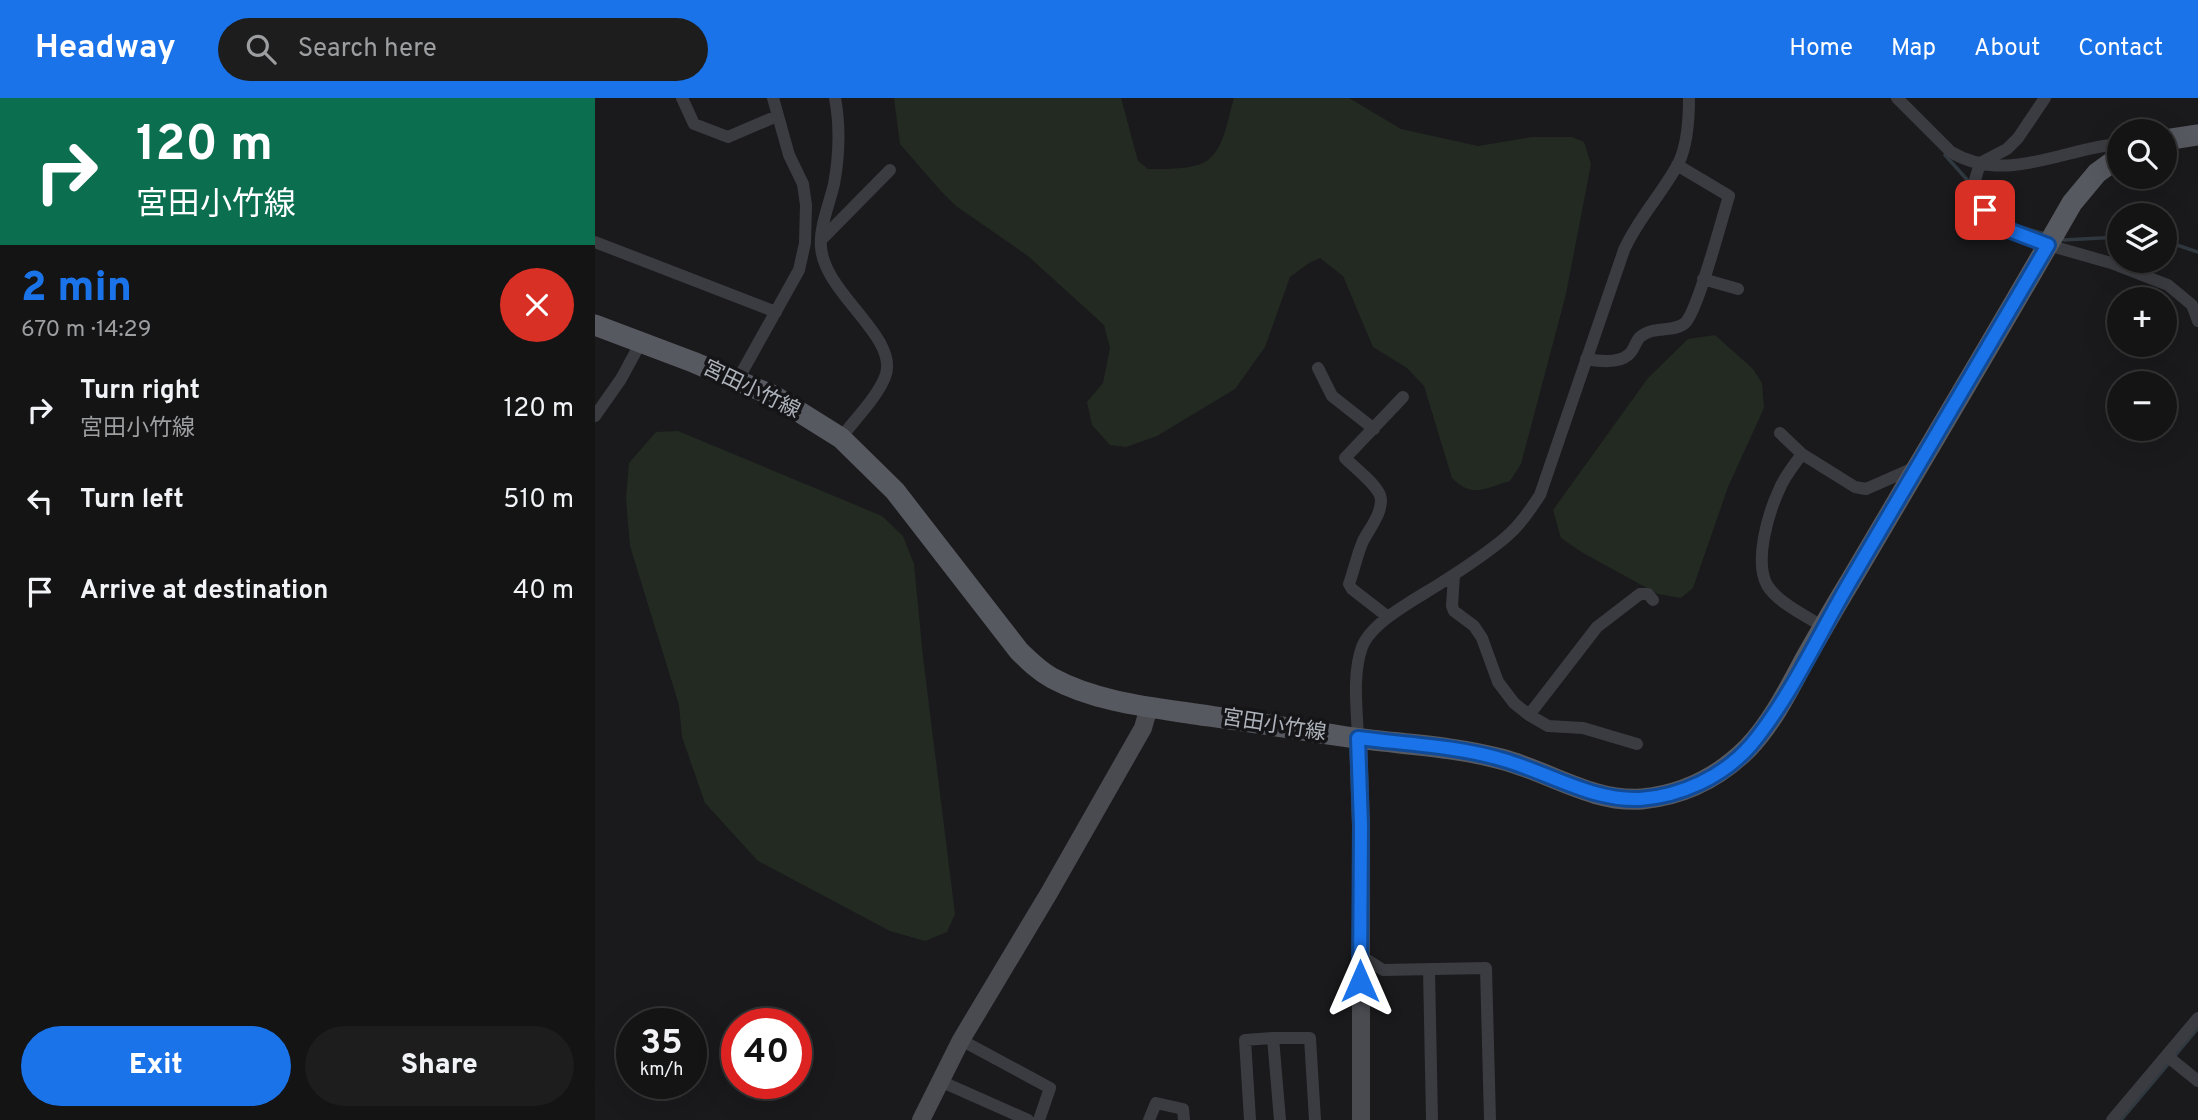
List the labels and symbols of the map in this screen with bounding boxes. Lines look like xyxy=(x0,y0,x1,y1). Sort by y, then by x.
pin xyxy=(1955,180,2015,240)
street label: 宮田小竹線 xyxy=(698,355,804,425)
street label: 宮田小竹線 xyxy=(1220,704,1328,748)
position arrow xyxy=(1323,944,1397,1018)
speed limit sign: 40 xyxy=(721,1008,812,1099)

